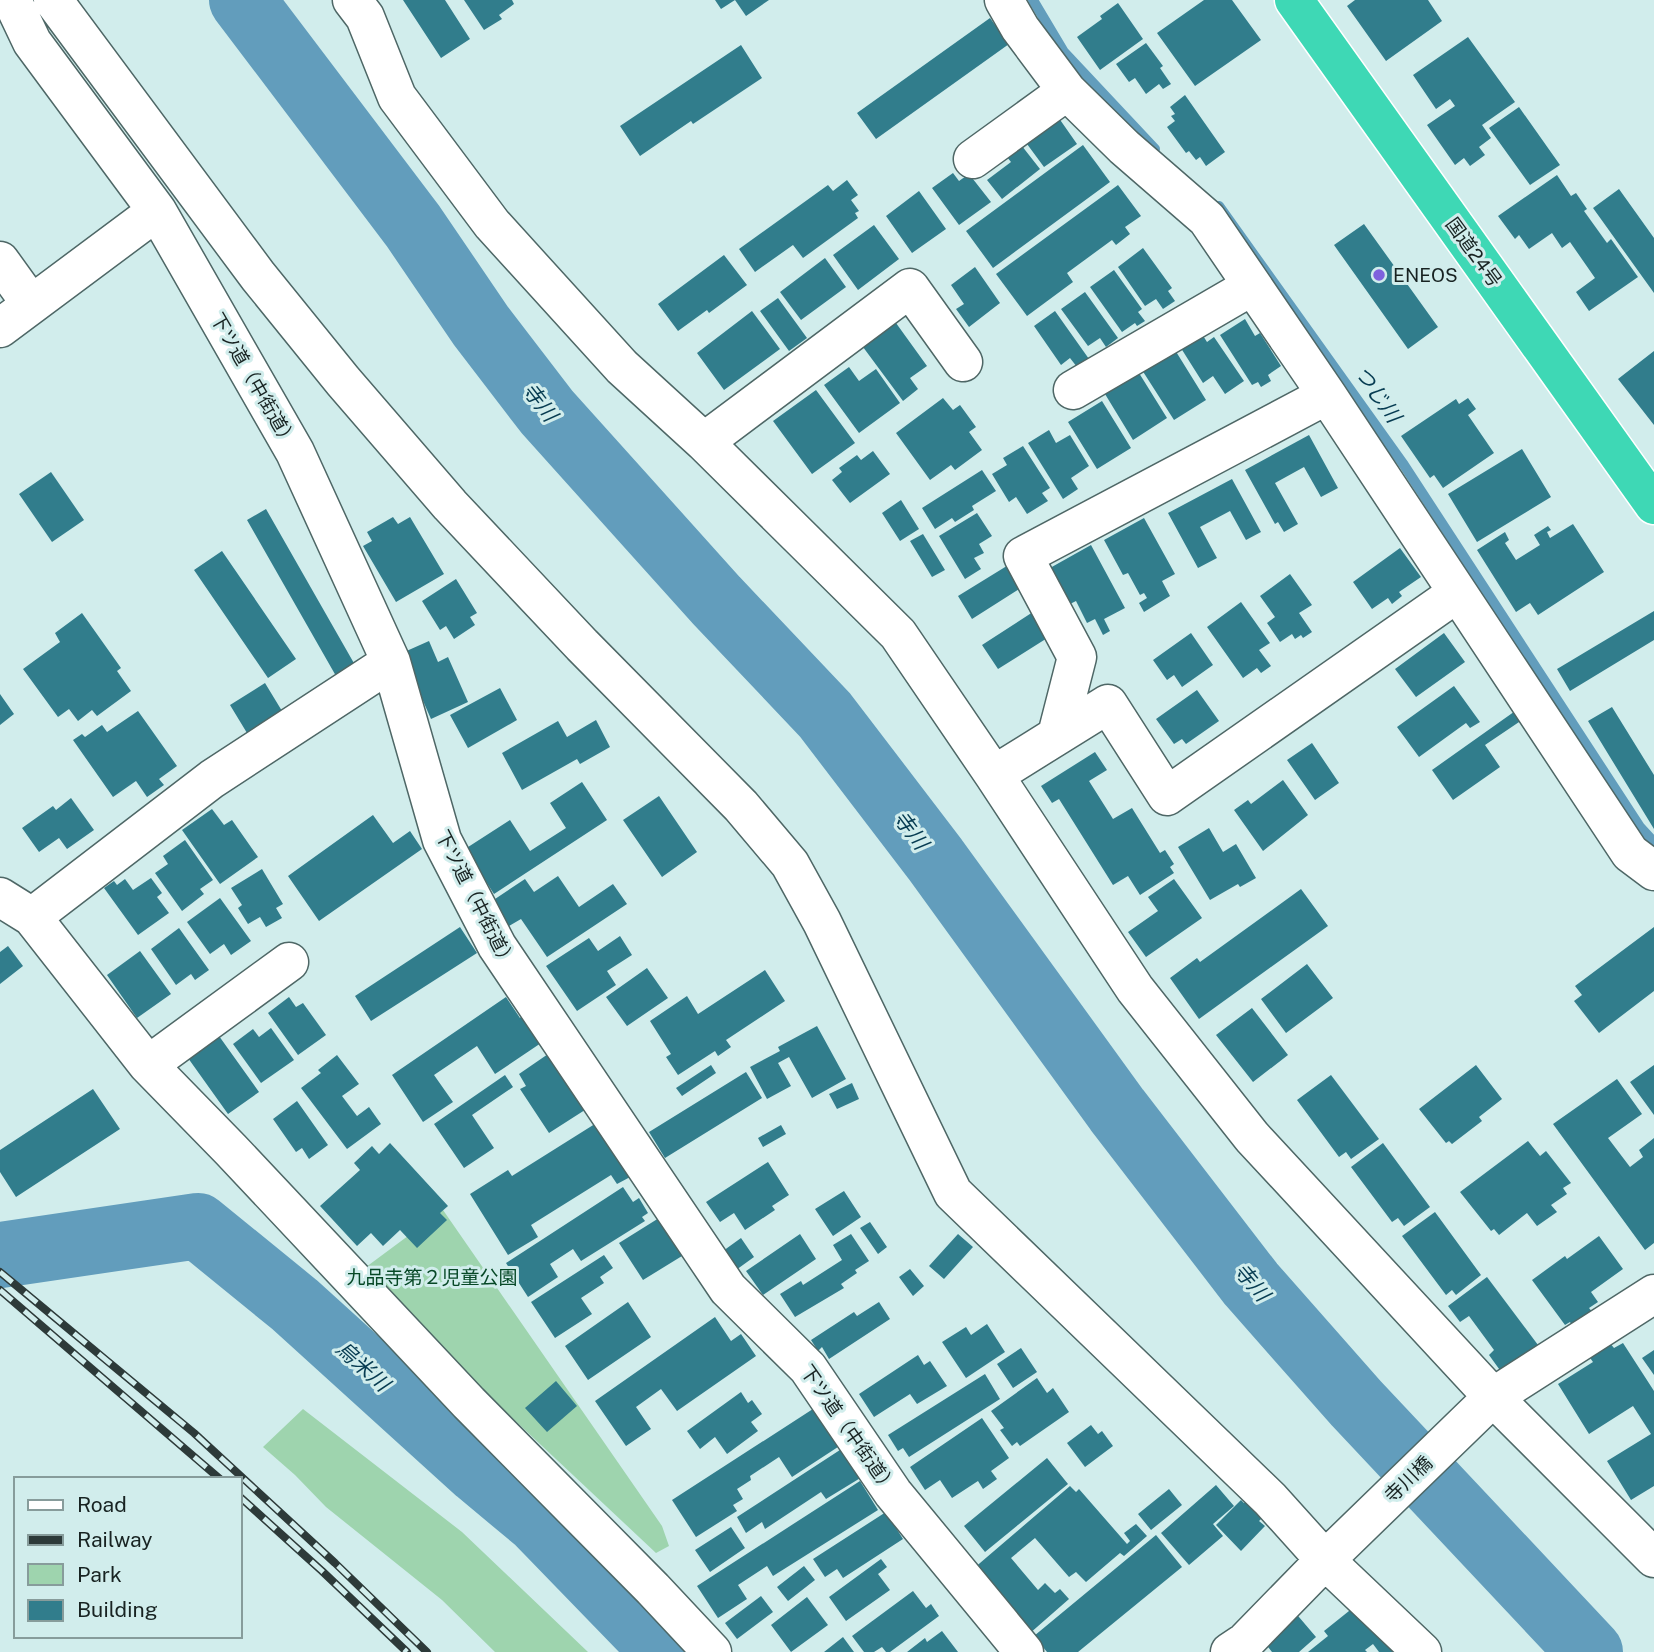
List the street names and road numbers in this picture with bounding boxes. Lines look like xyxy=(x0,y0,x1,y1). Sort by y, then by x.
street label: 国道24号 xyxy=(1442,213,1506,291)
street label: 下ツ道（中街道） xyxy=(206,309,302,451)
street label: 下ツ道（中街道） xyxy=(432,826,520,972)
street label: 下ツ道（中街道） xyxy=(796,1360,902,1498)
street label: 寺川橋 xyxy=(1380,1451,1436,1507)

